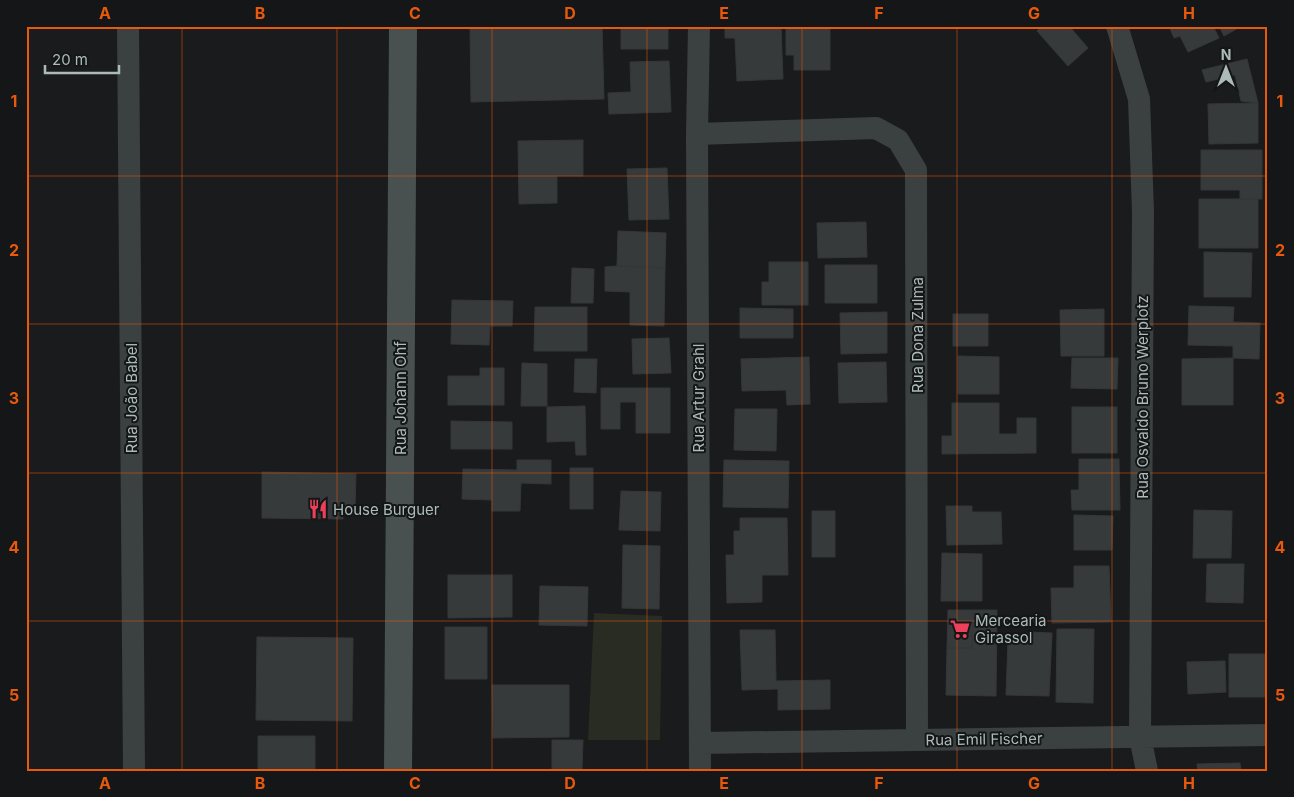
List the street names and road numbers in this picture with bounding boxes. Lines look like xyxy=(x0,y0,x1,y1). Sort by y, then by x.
street label: Rua Dona Zulma xyxy=(908,277,927,393)
street label: Rua Osvaldo Bruno Werplotz xyxy=(1133,295,1152,499)
street label: Rua Johann Ohf xyxy=(391,341,410,455)
street label: Rua João Babel xyxy=(122,343,141,453)
street label: Rua Artur Grahl xyxy=(689,344,708,452)
street label: Rua Emil Fischer xyxy=(925,728,1043,750)

